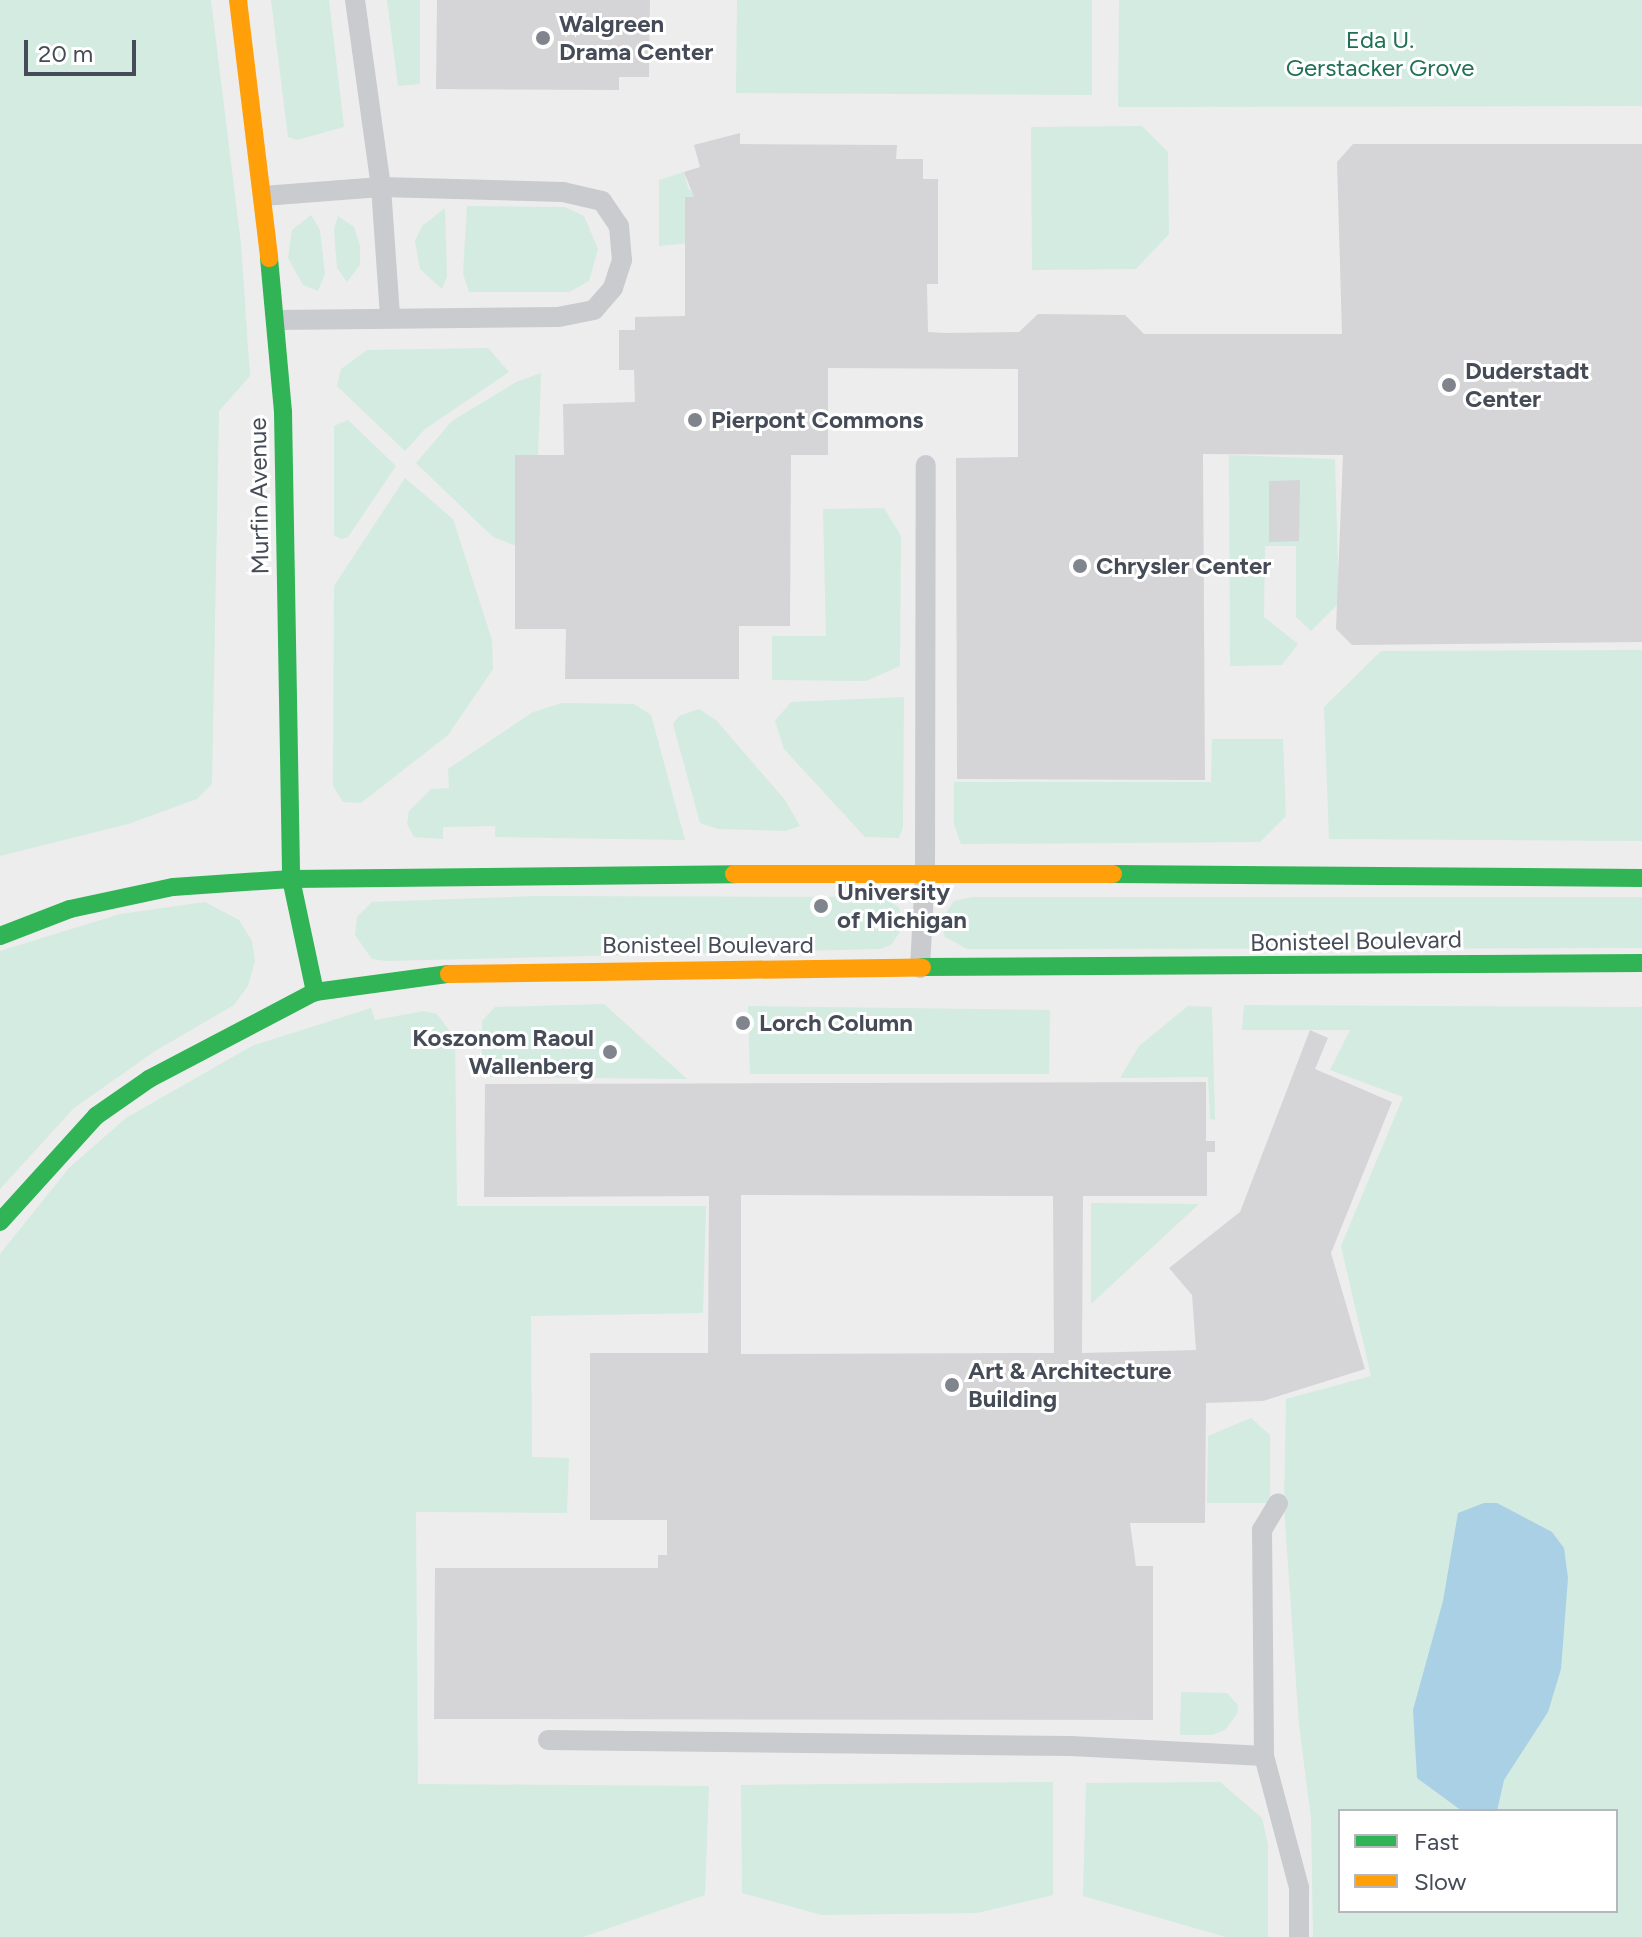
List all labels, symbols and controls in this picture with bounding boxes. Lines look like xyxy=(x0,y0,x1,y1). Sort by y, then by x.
place label: Walgreen Drama Center xyxy=(559,10,713,66)
scale bar xyxy=(28,24,140,74)
park label: Eda U. Gerstacker Grove xyxy=(1286,26,1474,82)
marker: Walgreen Drama Center xyxy=(534,29,552,47)
text: 20 m xyxy=(38,39,93,68)
place label: Duderstadt Center xyxy=(1465,357,1589,413)
marker: Duderstadt Center xyxy=(1440,376,1458,394)
place label: Pierpont Commons xyxy=(711,406,923,434)
marker: Pierpont Commons xyxy=(686,411,704,429)
street label: Murfin Avenue xyxy=(243,417,275,575)
place label: Chrysler Center xyxy=(1096,552,1271,580)
marker: Chrysler Center xyxy=(1071,557,1089,575)
place label: University of Michigan xyxy=(837,878,967,934)
marker: University of Michigan xyxy=(812,897,830,915)
street label: Bonisteel Boulevard xyxy=(1250,925,1462,957)
street label: Bonisteel Boulevard xyxy=(602,931,814,959)
place label: Lorch Column xyxy=(759,1009,913,1037)
marker: Lorch Column xyxy=(734,1014,752,1032)
place label: Koszonom Raoul Wallenberg xyxy=(412,1024,594,1080)
marker: Koszonom Raoul Wallenberg xyxy=(601,1043,619,1061)
place label: Art & Architecture Building xyxy=(968,1357,1172,1413)
marker: Art & Architecture Building xyxy=(943,1376,961,1394)
legend xyxy=(1338,1809,1618,1913)
text: Fast xyxy=(1414,1827,1459,1856)
text: Slow xyxy=(1414,1867,1466,1896)

